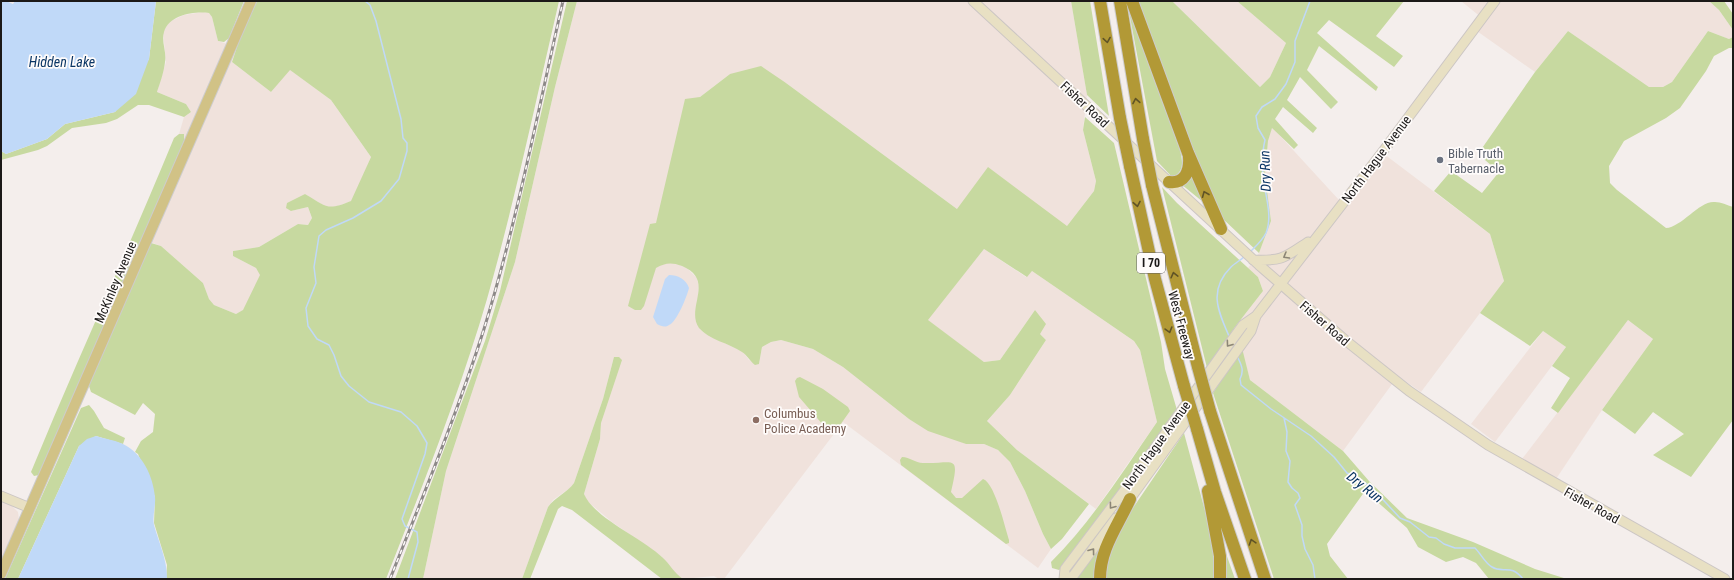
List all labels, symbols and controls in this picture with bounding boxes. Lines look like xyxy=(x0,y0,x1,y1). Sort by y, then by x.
one-way arrow xyxy=(1102,36,1111,43)
water label: Hidden Lake xyxy=(29,54,95,70)
street label: Fisher Road xyxy=(1057,78,1112,131)
one-way arrow xyxy=(1132,98,1141,104)
street label: North Hague Avenue xyxy=(1339,113,1414,206)
place label: Bible Truth Tabernacle xyxy=(1448,146,1504,176)
water label: Dry Run xyxy=(1256,150,1274,192)
marker: Bible Truth Tabernacle xyxy=(1435,155,1445,165)
one-way arrow xyxy=(1202,190,1210,197)
one-way arrow xyxy=(1133,201,1141,207)
street label: McKinley Avenue xyxy=(92,239,139,325)
one-way arrow xyxy=(1283,251,1290,258)
road number: I 70 xyxy=(1137,253,1165,273)
one-way arrow xyxy=(1170,272,1179,279)
street label: West Freeway xyxy=(1165,289,1198,362)
street label: Fisher Road xyxy=(1297,298,1352,349)
one-way arrow xyxy=(1164,327,1173,334)
one-way arrow xyxy=(1226,340,1234,347)
street label: North Hague Avenue xyxy=(1119,398,1193,492)
place label: Columbus Police Academy xyxy=(764,406,847,436)
marker: Columbus Police Academy xyxy=(751,415,761,425)
water label: Dry Run xyxy=(1344,468,1386,506)
street label: Fisher Road xyxy=(1562,484,1622,527)
one-way arrow xyxy=(1110,502,1117,509)
one-way arrow xyxy=(1248,539,1257,546)
one-way arrow xyxy=(1087,548,1094,555)

